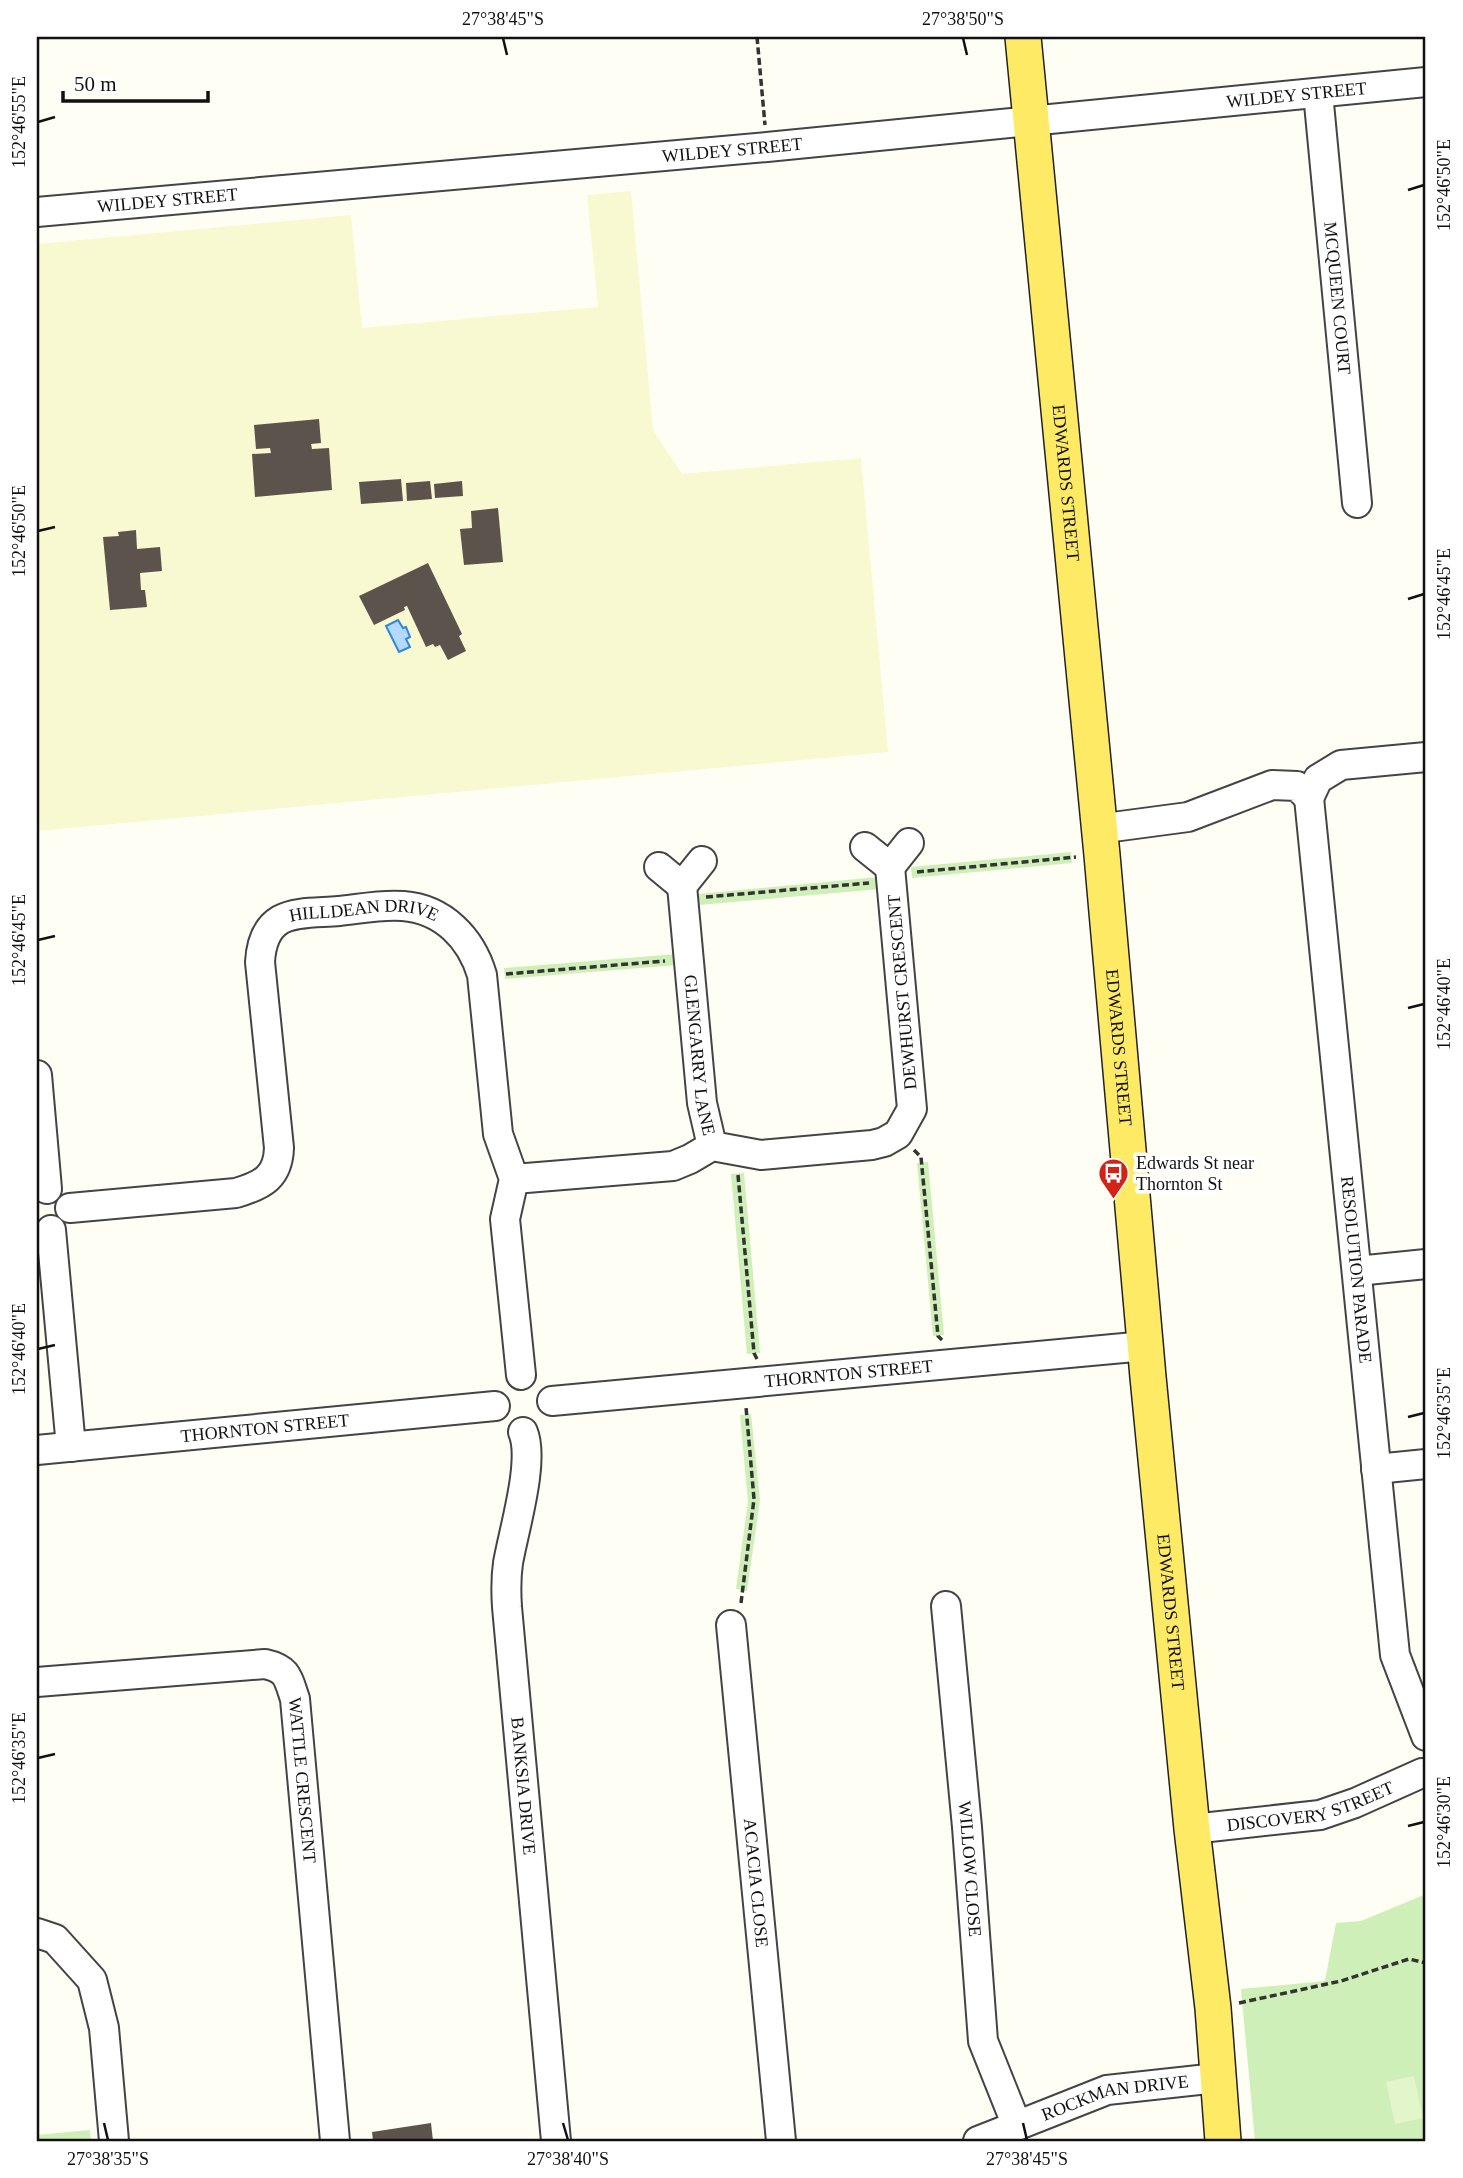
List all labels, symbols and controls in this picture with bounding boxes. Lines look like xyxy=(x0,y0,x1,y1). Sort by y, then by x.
text: 27°38'45"S xyxy=(462,9,544,29)
text: 27°38'50"S xyxy=(922,9,1004,29)
scale bar xyxy=(63,60,208,104)
text: 50 m xyxy=(74,72,117,96)
text: 152°46'55"E xyxy=(9,76,29,168)
street label: WILDEY STREET xyxy=(1225,78,1368,112)
street label: WILDEY STREET xyxy=(661,134,803,166)
text: 152°46'50"E xyxy=(1434,139,1454,231)
street label: WILDEY STREET xyxy=(96,184,239,217)
street label: MCQUEEN COURT xyxy=(1320,221,1355,375)
street label: EDWARDS STREET xyxy=(1049,404,1084,562)
text: 152°46'50"E xyxy=(9,485,29,577)
text: 152°46'45"E xyxy=(1434,548,1454,640)
street label: DEWHURST CRESCENT xyxy=(883,893,921,1091)
text: 152°46'45"E xyxy=(9,894,29,986)
street label: HILLDEAN DRIVE xyxy=(288,895,442,926)
text: 152°46'40"E xyxy=(1434,958,1454,1050)
street label: EDWARDS STREET xyxy=(1102,968,1136,1127)
street label: GLENGARRY LANE xyxy=(680,974,719,1137)
place label: Edwards St near Thornton St xyxy=(1136,1153,1254,1194)
bus stop icon: Edwards St near Thornton St xyxy=(1096,1156,1130,1200)
street label: RESOLUTION PARADE xyxy=(1337,1175,1376,1364)
text: 152°46'40"E xyxy=(9,1303,29,1395)
street label: THORNTON STREET xyxy=(764,1356,934,1391)
text: 152°46'35"E xyxy=(1434,1367,1454,1459)
street label: THORNTON STREET xyxy=(180,1410,350,1446)
street label: EDWARDS STREET xyxy=(1153,1533,1188,1691)
street label: WATTLE CRESCENT xyxy=(285,1696,320,1864)
text: 152°46'35"E xyxy=(9,1712,29,1804)
street label: BANKSIA DRIVE xyxy=(507,1716,540,1856)
text: 152°46'30"E xyxy=(1434,1776,1454,1868)
street label: DISCOVERY STREET xyxy=(1226,1777,1397,1835)
street label: WILLOW CLOSE xyxy=(955,1800,985,1938)
street label: ACACIA CLOSE xyxy=(740,1817,772,1948)
street label: ROCKMAN DRIVE xyxy=(1039,2071,1190,2125)
text: 27°38'35"S xyxy=(67,2149,149,2169)
text: 27°38'40"S xyxy=(527,2149,609,2169)
text: 27°38'45"S xyxy=(986,2149,1068,2169)

